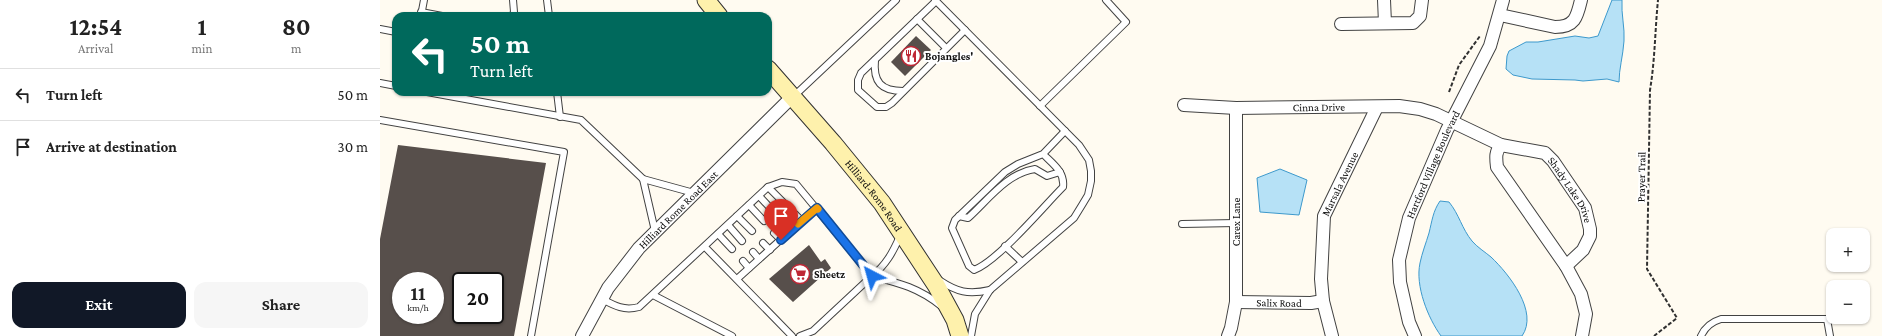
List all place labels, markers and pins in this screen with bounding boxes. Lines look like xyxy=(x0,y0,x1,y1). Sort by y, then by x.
restaurant icon: Bojangles' xyxy=(900,45,922,67)
place label: Bojangles' xyxy=(925,50,973,63)
pin xyxy=(764,199,798,240)
supermarket icon: Sheetz xyxy=(789,263,811,285)
place label: Sheetz xyxy=(814,268,845,280)

